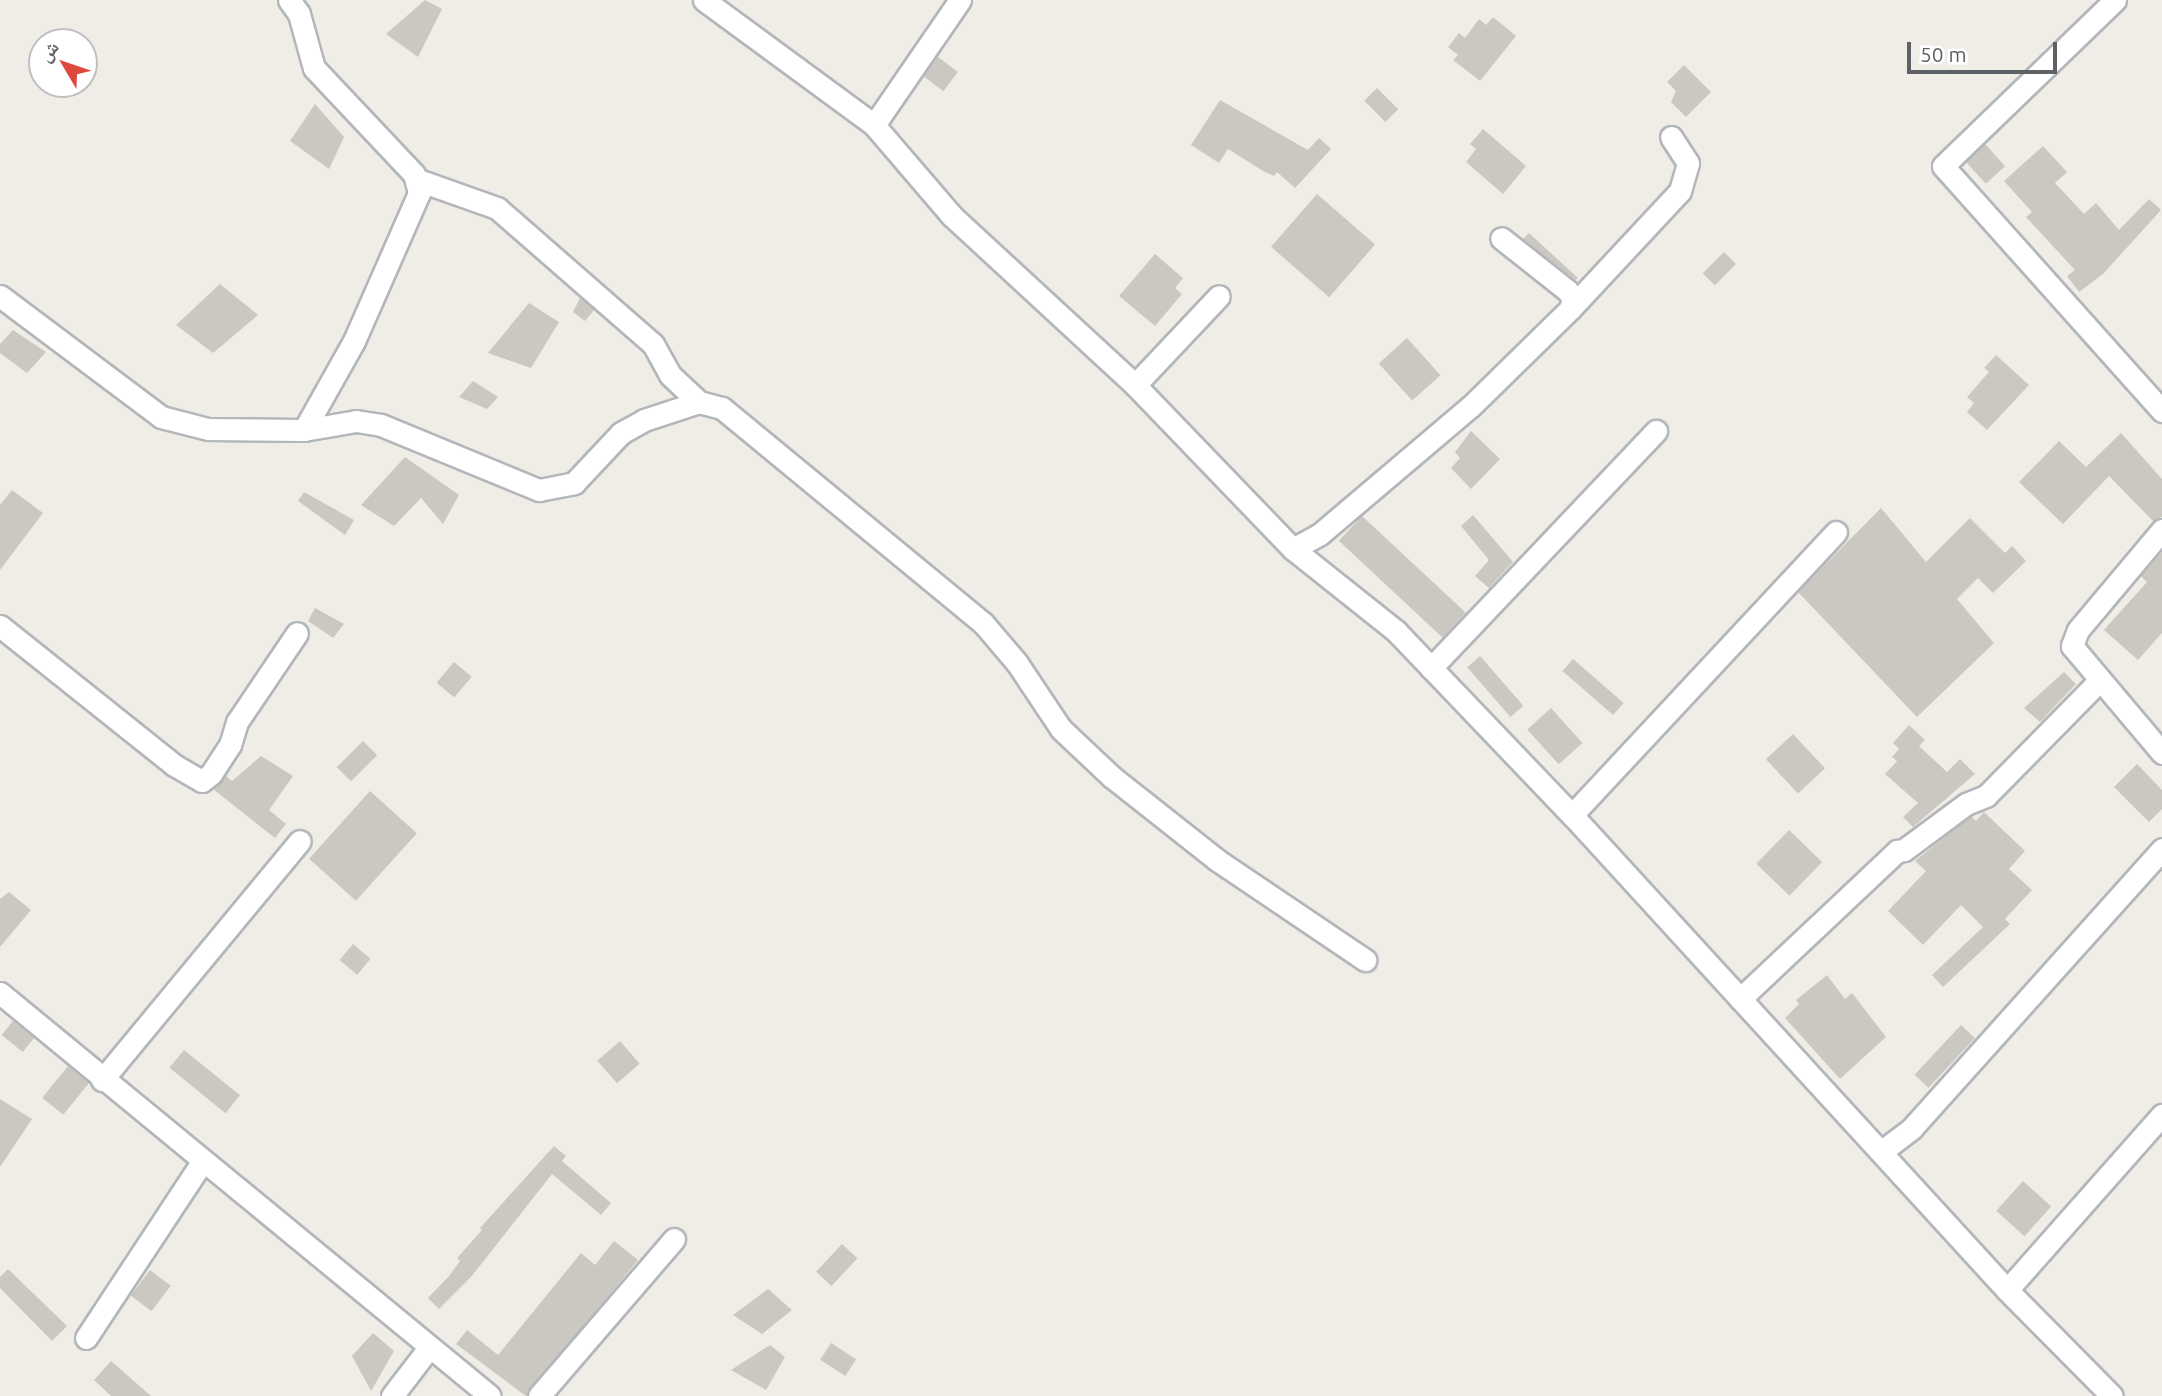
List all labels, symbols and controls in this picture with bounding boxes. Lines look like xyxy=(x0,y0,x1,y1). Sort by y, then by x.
north arrow xyxy=(28,28,98,98)
scale bar xyxy=(1910,28,2060,72)
text: ش xyxy=(33,36,63,66)
text: 50 m xyxy=(1920,42,1967,66)

